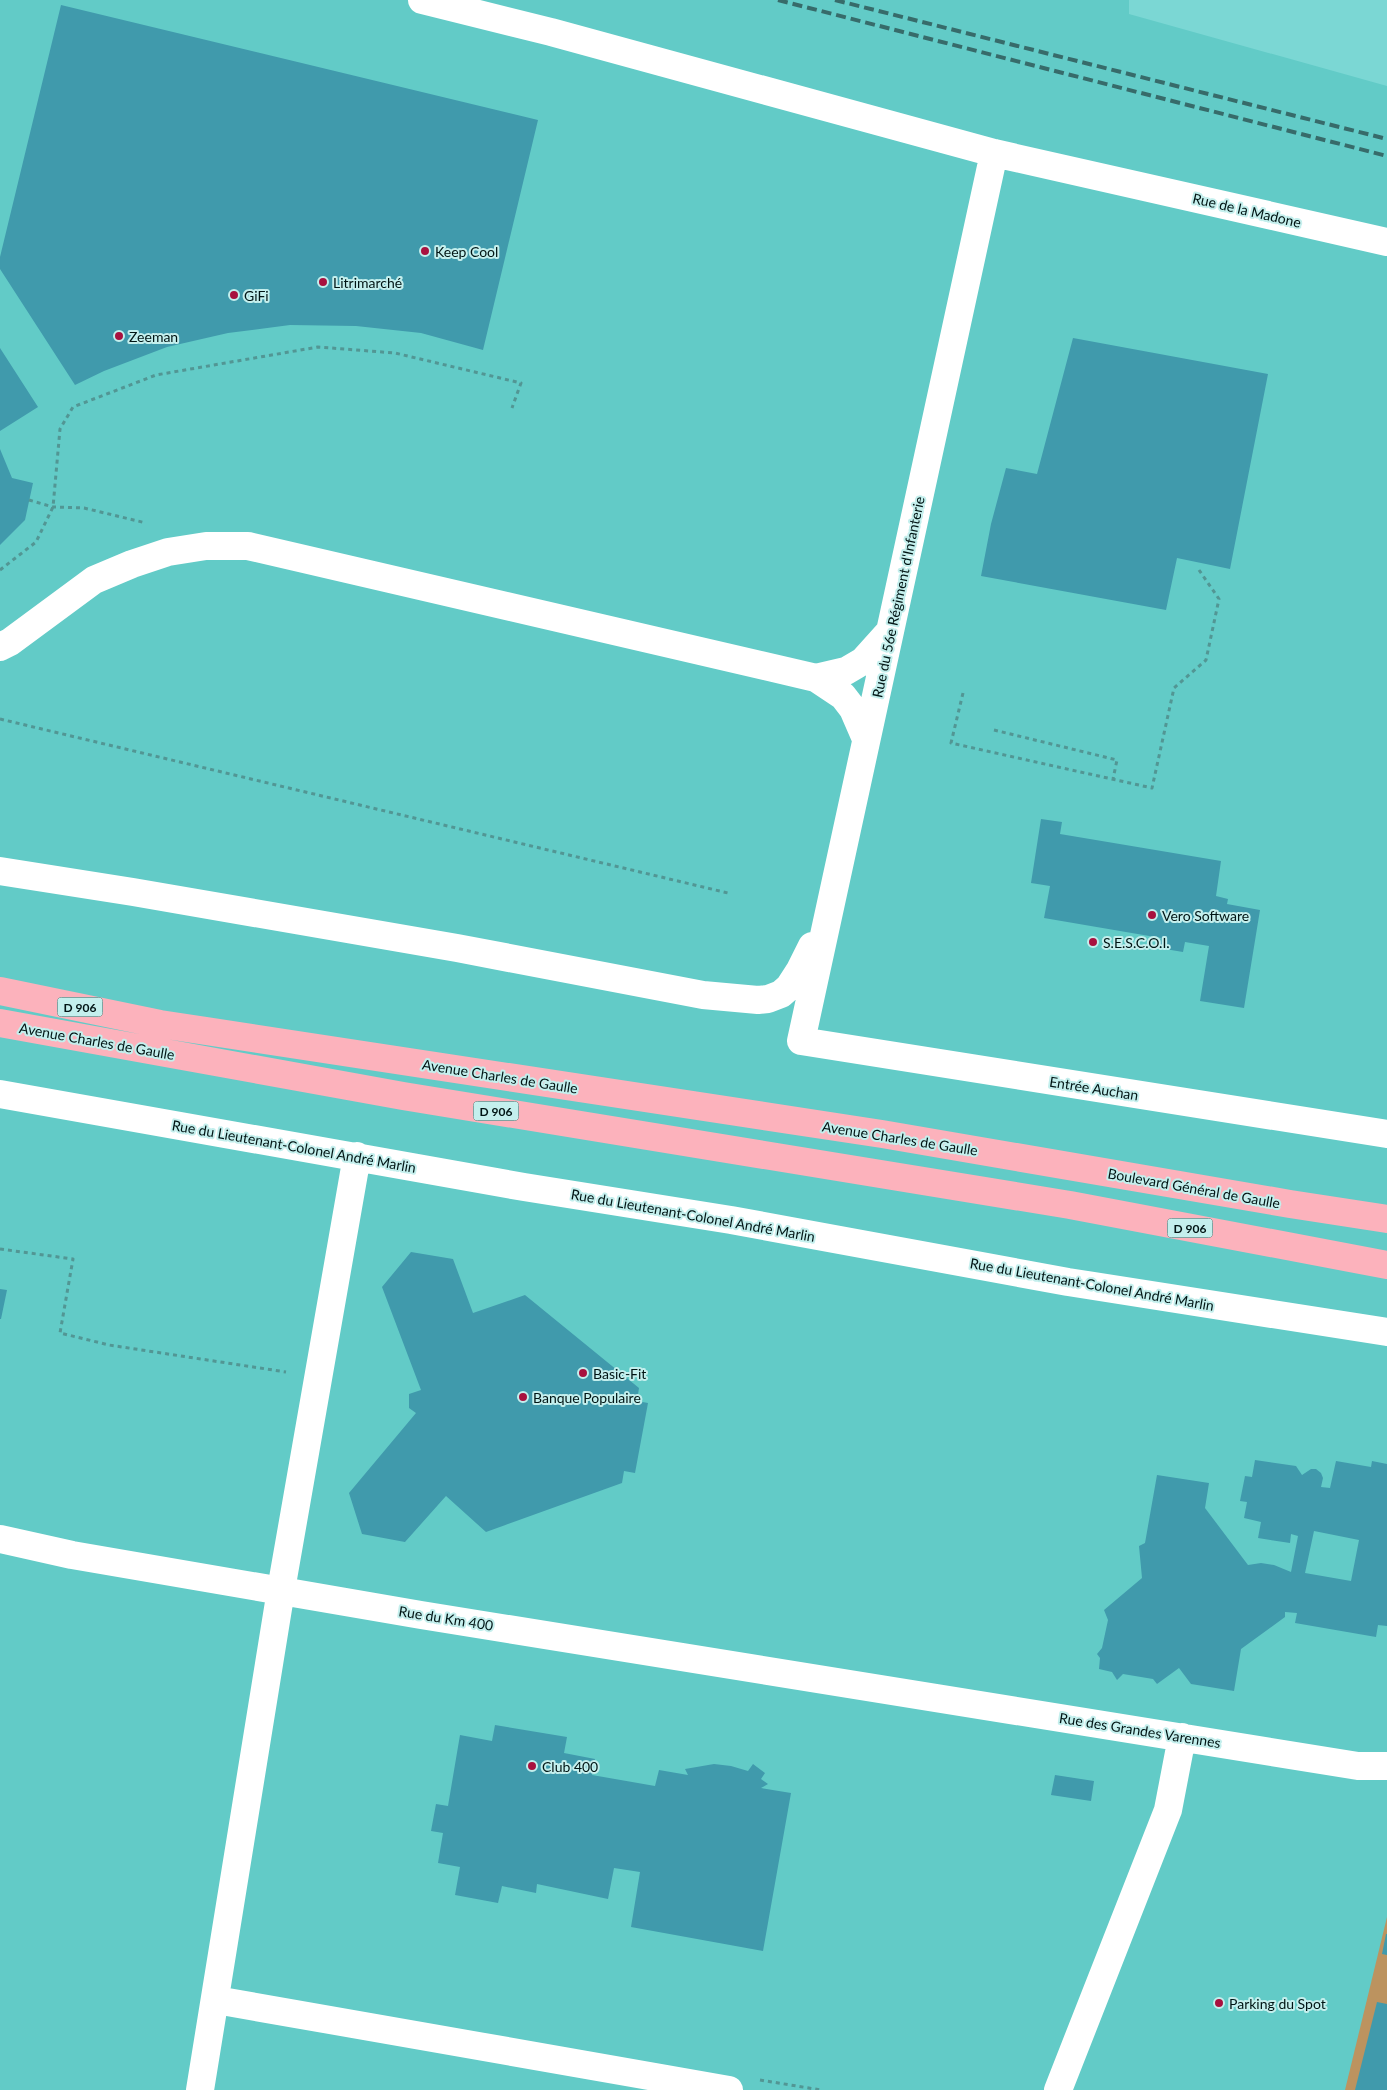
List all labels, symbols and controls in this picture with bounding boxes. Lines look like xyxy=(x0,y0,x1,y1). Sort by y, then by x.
street label: Rue de la Madone xyxy=(1191,189,1303,231)
place label: Keep Cool xyxy=(435,243,498,260)
marker: Keep Cool xyxy=(419,245,431,257)
place label: Litrimarché xyxy=(333,274,402,291)
marker: Litrimarché xyxy=(317,276,329,288)
place label: GiFi xyxy=(244,287,269,304)
marker: GiFi xyxy=(228,289,240,301)
place label: Zeeman xyxy=(129,328,178,345)
marker: Zeeman xyxy=(113,330,125,342)
street label: Rue du 56e Régiment d'Infanterie xyxy=(868,495,928,699)
place label: Vero Software xyxy=(1162,907,1249,924)
marker: Vero Software xyxy=(1146,909,1158,921)
place label: S.E.S.C.O.I. xyxy=(1103,934,1170,951)
marker: S.E.S.C.O.I. xyxy=(1087,936,1099,948)
road number: D 906 xyxy=(58,998,102,1016)
street label: Avenue Charles de Gaulle xyxy=(18,1019,176,1063)
street label: Avenue Charles de Gaulle xyxy=(421,1055,579,1097)
street label: Entrée Auchan xyxy=(1048,1073,1140,1103)
road number: D 906 xyxy=(474,1102,518,1120)
street label: Rue du Lieutenant-Colonel André Marlin xyxy=(171,1116,417,1176)
street label: Avenue Charles de Gaulle xyxy=(821,1117,979,1159)
street label: Boulevard Général de Gaulle xyxy=(1106,1164,1282,1212)
street label: Rue du Lieutenant-Colonel André Marlin xyxy=(570,1185,816,1245)
road number: D 906 xyxy=(1168,1218,1212,1238)
street label: Rue du Lieutenant-Colonel André Marlin xyxy=(969,1254,1215,1314)
place label: Basic-Fit xyxy=(593,1365,646,1382)
marker: Basic-Fit xyxy=(577,1367,589,1379)
place label: Banque Populaire xyxy=(533,1389,641,1406)
marker: Banque Populaire xyxy=(517,1391,529,1403)
street label: Rue du Km 400 xyxy=(398,1602,494,1634)
street label: Rue des Grandes Varennes xyxy=(1058,1709,1222,1751)
place label: Club 400 xyxy=(542,1758,598,1775)
marker: Club 400 xyxy=(526,1760,538,1772)
place label: Parking du Spot xyxy=(1229,1995,1326,2012)
marker: Parking du Spot xyxy=(1213,1997,1225,2009)

